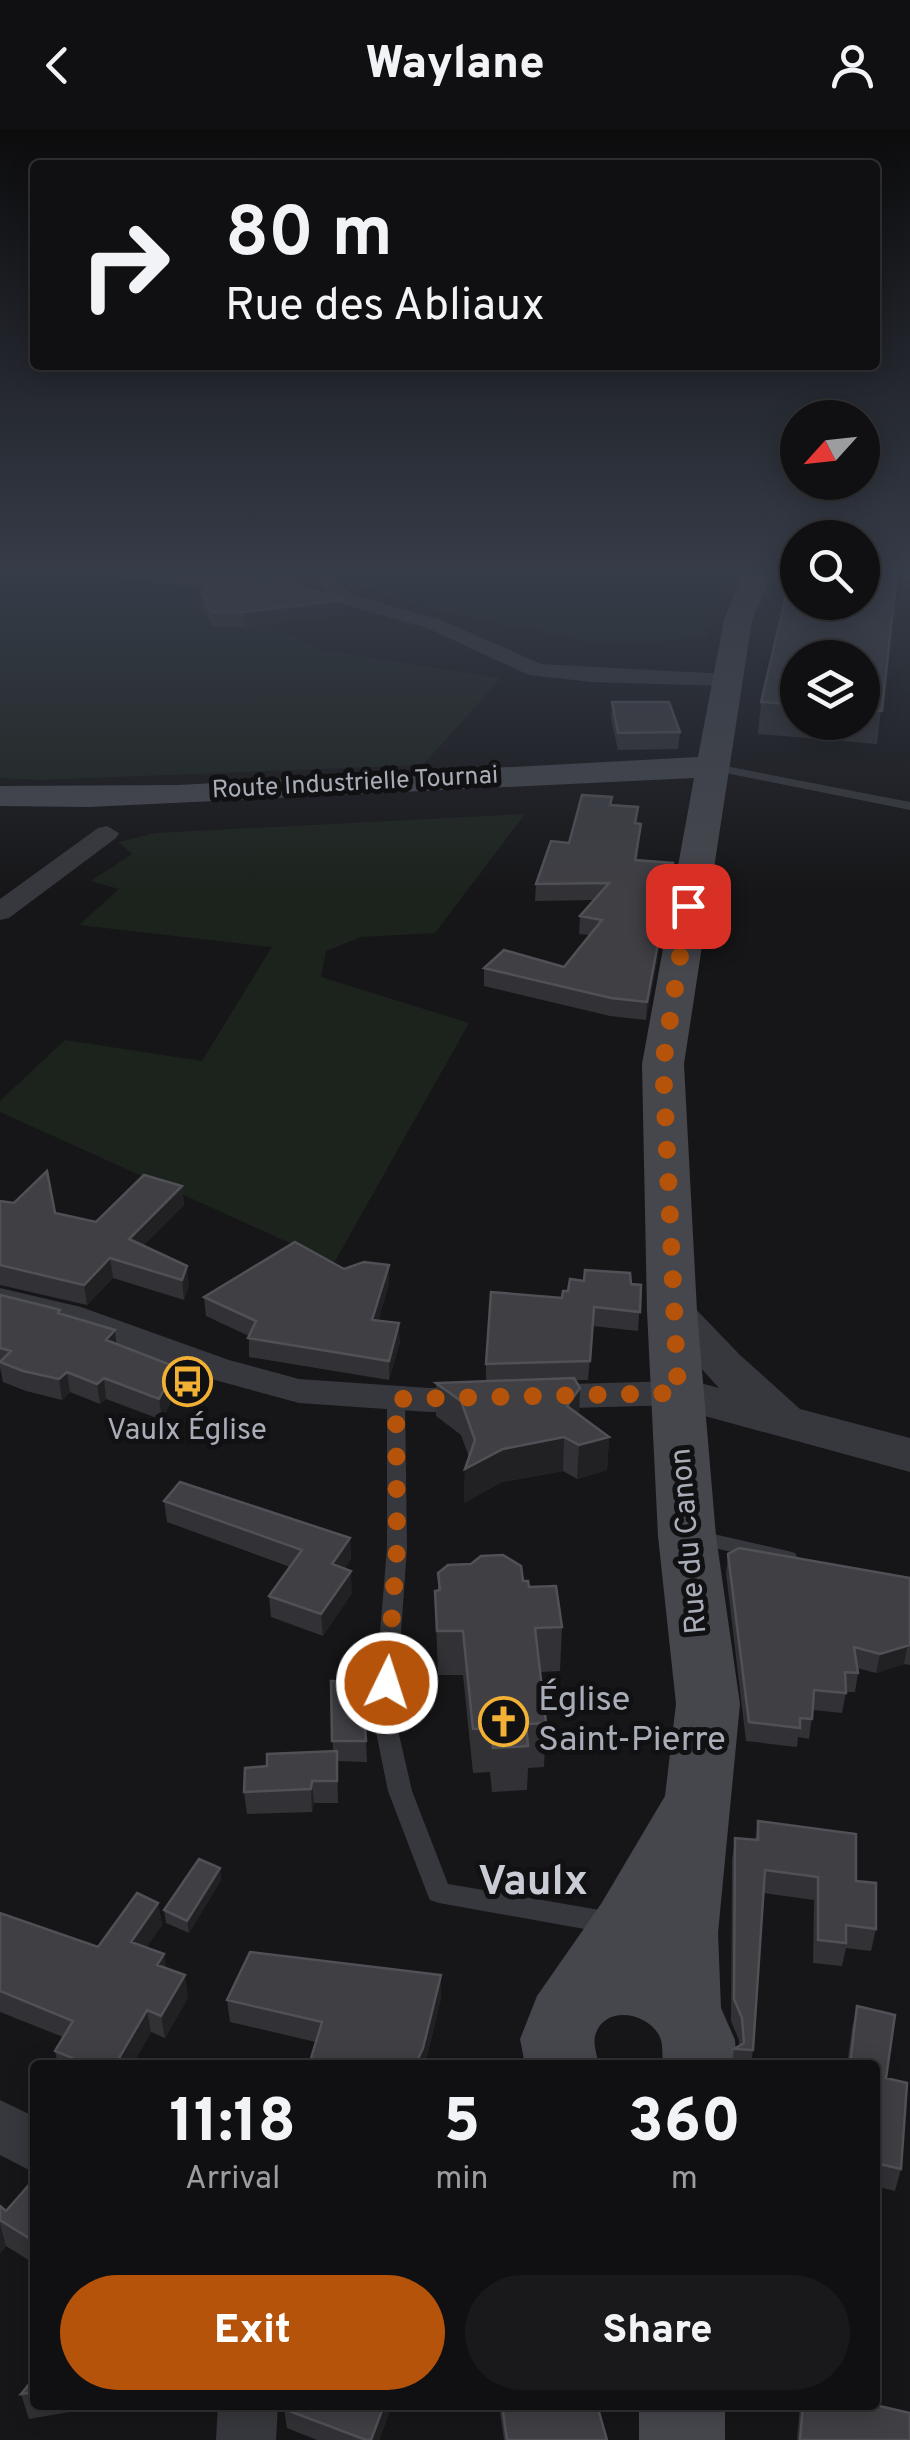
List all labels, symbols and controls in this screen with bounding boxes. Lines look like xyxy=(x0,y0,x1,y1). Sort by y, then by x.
text: Waylane xyxy=(365,37,545,94)
icon: back xyxy=(30,38,85,93)
icon: person xyxy=(825,38,880,93)
text: 80 m xyxy=(225,192,393,281)
icon: right xyxy=(60,200,190,330)
text: Rue des Abliaux xyxy=(225,279,545,336)
north arrow xyxy=(780,400,880,500)
map controls xyxy=(780,400,880,740)
button: search xyxy=(780,520,880,620)
button: layers xyxy=(780,640,880,740)
street label: Route Industrielle Tournai xyxy=(211,761,499,807)
pin xyxy=(646,864,731,949)
icon: arrive xyxy=(661,879,716,934)
bus stop icon: Vaulx Église xyxy=(161,1356,213,1408)
place label: Vaulx Église xyxy=(107,1411,267,1450)
street label: Rue du Canon xyxy=(663,1446,717,1636)
position arrow xyxy=(335,1631,439,1735)
place label: Église Saint-Pierre xyxy=(538,1678,726,1763)
church icon: Église Saint-Pierre xyxy=(477,1695,529,1747)
district label: Vaulx xyxy=(478,1857,588,1910)
text: 11:18 xyxy=(169,2087,296,2163)
text: 5 xyxy=(444,2087,480,2163)
text: 360 xyxy=(628,2087,741,2163)
text: Arrival xyxy=(185,2160,280,2200)
text: min xyxy=(435,2160,488,2200)
text: m xyxy=(671,2160,698,2200)
button: Exit xyxy=(60,2275,445,2390)
button: Share xyxy=(465,2275,850,2390)

